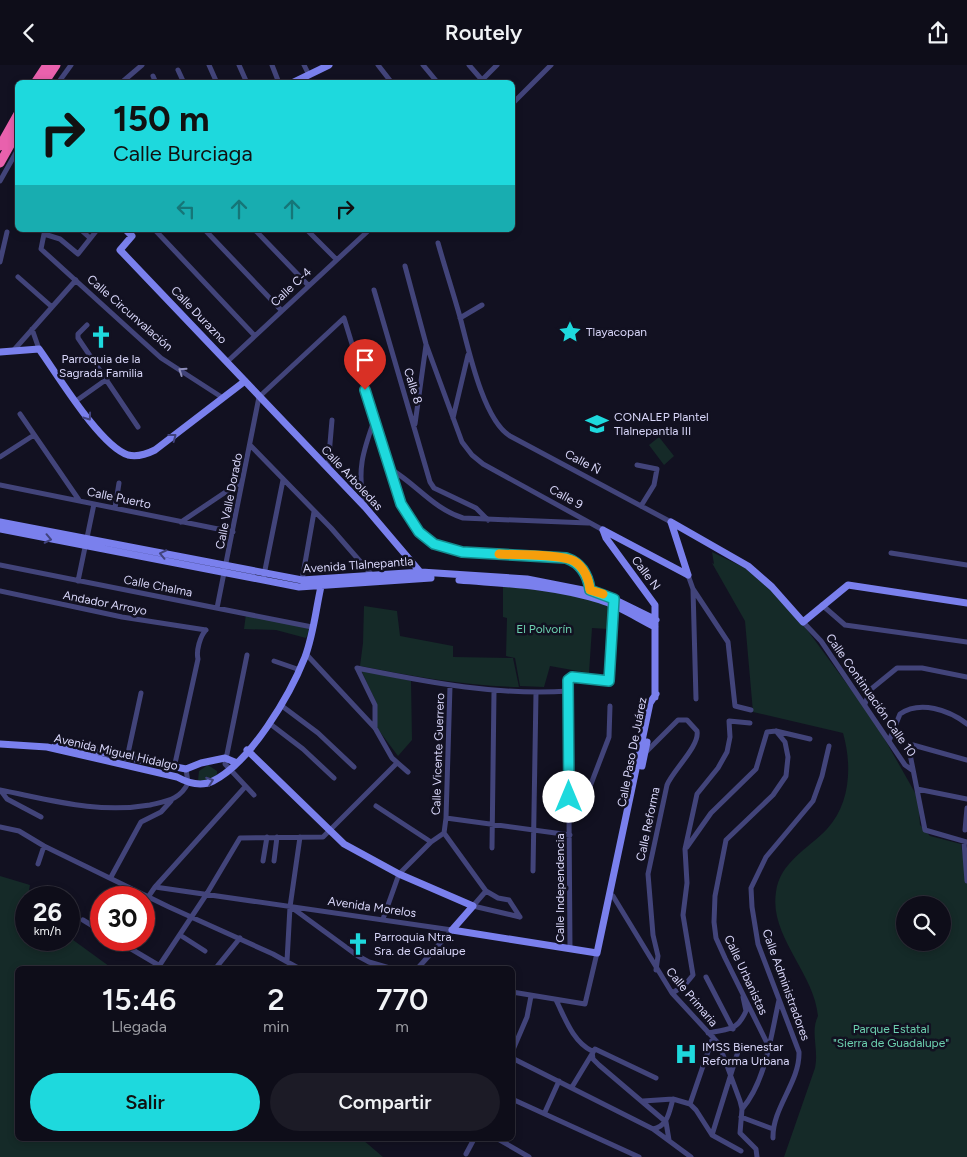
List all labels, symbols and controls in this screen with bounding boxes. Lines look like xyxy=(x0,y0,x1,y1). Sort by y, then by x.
icon: back xyxy=(15,19,43,47)
text: Routely xyxy=(445,19,522,46)
icon: share xyxy=(924,19,952,47)
text: 150 m xyxy=(113,98,210,140)
icon: right xyxy=(30,100,95,165)
text: Calle Burciaga xyxy=(113,140,253,167)
icon: left xyxy=(172,195,200,223)
icon: ahead xyxy=(225,195,253,223)
icon: ahead xyxy=(278,195,306,223)
icon: right xyxy=(331,195,359,223)
street label: Calle C-4 xyxy=(268,264,315,309)
street label: Calle Circunvalación xyxy=(84,272,176,354)
street label: Calle Durazno xyxy=(168,283,230,347)
place icon: Tlayacopan xyxy=(557,319,583,345)
church icon: Parroquia de la Sagrada Familia xyxy=(88,324,114,350)
place label: Tlayacopan xyxy=(586,325,647,339)
pin xyxy=(344,339,386,390)
icon: arrive xyxy=(351,346,379,374)
place label: Parroquia de la Sagrada Familia xyxy=(59,352,143,380)
street label: Calle 8 xyxy=(401,366,425,406)
one-way arrow xyxy=(179,367,188,377)
place label: CONALEP Plantel Tlalnepantla III xyxy=(614,410,709,438)
one-way arrow xyxy=(82,411,91,421)
school or university icon: CONALEP Plantel Tlalnepantla III xyxy=(584,411,610,437)
one-way arrow xyxy=(167,434,177,443)
street label: Calle Arboledas xyxy=(318,443,386,514)
street label: Calle Ñ xyxy=(563,447,603,477)
street label: Calle Valle Dorado xyxy=(213,452,245,550)
street label: Calle 9 xyxy=(547,482,585,512)
street label: Calle Puerto xyxy=(86,484,152,512)
one-way arrow xyxy=(43,533,52,543)
one-way arrow xyxy=(158,549,167,559)
street label: Calle N xyxy=(629,553,663,593)
street label: Avenida Tlalnepantla xyxy=(302,554,414,576)
street label: Calle Chalma xyxy=(122,572,194,600)
street label: Andador Arroyo xyxy=(62,588,148,618)
park label: El Polvorín xyxy=(516,622,572,636)
street label: Calle Continuación Calle 10 xyxy=(823,631,919,759)
street label: Calle Vicente Guerrero xyxy=(429,693,447,815)
street label: Calle Paso De Juárez xyxy=(615,696,650,808)
street label: Avenida Miguel Hidalgo xyxy=(53,731,179,773)
position arrow xyxy=(542,770,594,822)
one-way arrow xyxy=(205,777,214,787)
street label: Calle Reforma xyxy=(633,786,663,862)
street label: Calle Independencia xyxy=(553,833,567,943)
speed limit sign: 30 xyxy=(90,886,155,951)
street label: Avenida Morelos xyxy=(327,894,418,920)
map controls xyxy=(896,896,951,951)
button: search xyxy=(896,896,951,951)
text: 26 xyxy=(33,897,62,927)
text: km/h xyxy=(34,924,61,938)
street label: Calle Administradores xyxy=(759,927,813,1043)
place label: Parroquia Ntra. Sra. de Gudalupe xyxy=(374,930,466,958)
church icon: Parroquia Ntra. Sra. de Gudalupe xyxy=(345,931,371,957)
street label: Calle Urbanistas xyxy=(721,933,771,1018)
street label: Calle Primaria xyxy=(663,965,721,1029)
text: 15:46 xyxy=(102,981,176,1018)
text: 2 xyxy=(268,981,285,1018)
text: 770 xyxy=(376,981,428,1018)
text: Llegada xyxy=(111,1017,167,1036)
text: min xyxy=(263,1017,289,1036)
text: m xyxy=(395,1017,409,1036)
park label: Parque Estatal "Sierra de Guadalupe" xyxy=(833,1022,949,1050)
place label: IMSS Bienestar Reforma Urbana xyxy=(702,1040,789,1068)
hospital icon: IMSS Bienestar Reforma Urbana xyxy=(673,1041,699,1067)
button: Salir xyxy=(30,1073,260,1131)
button: Compartir xyxy=(270,1073,500,1131)

